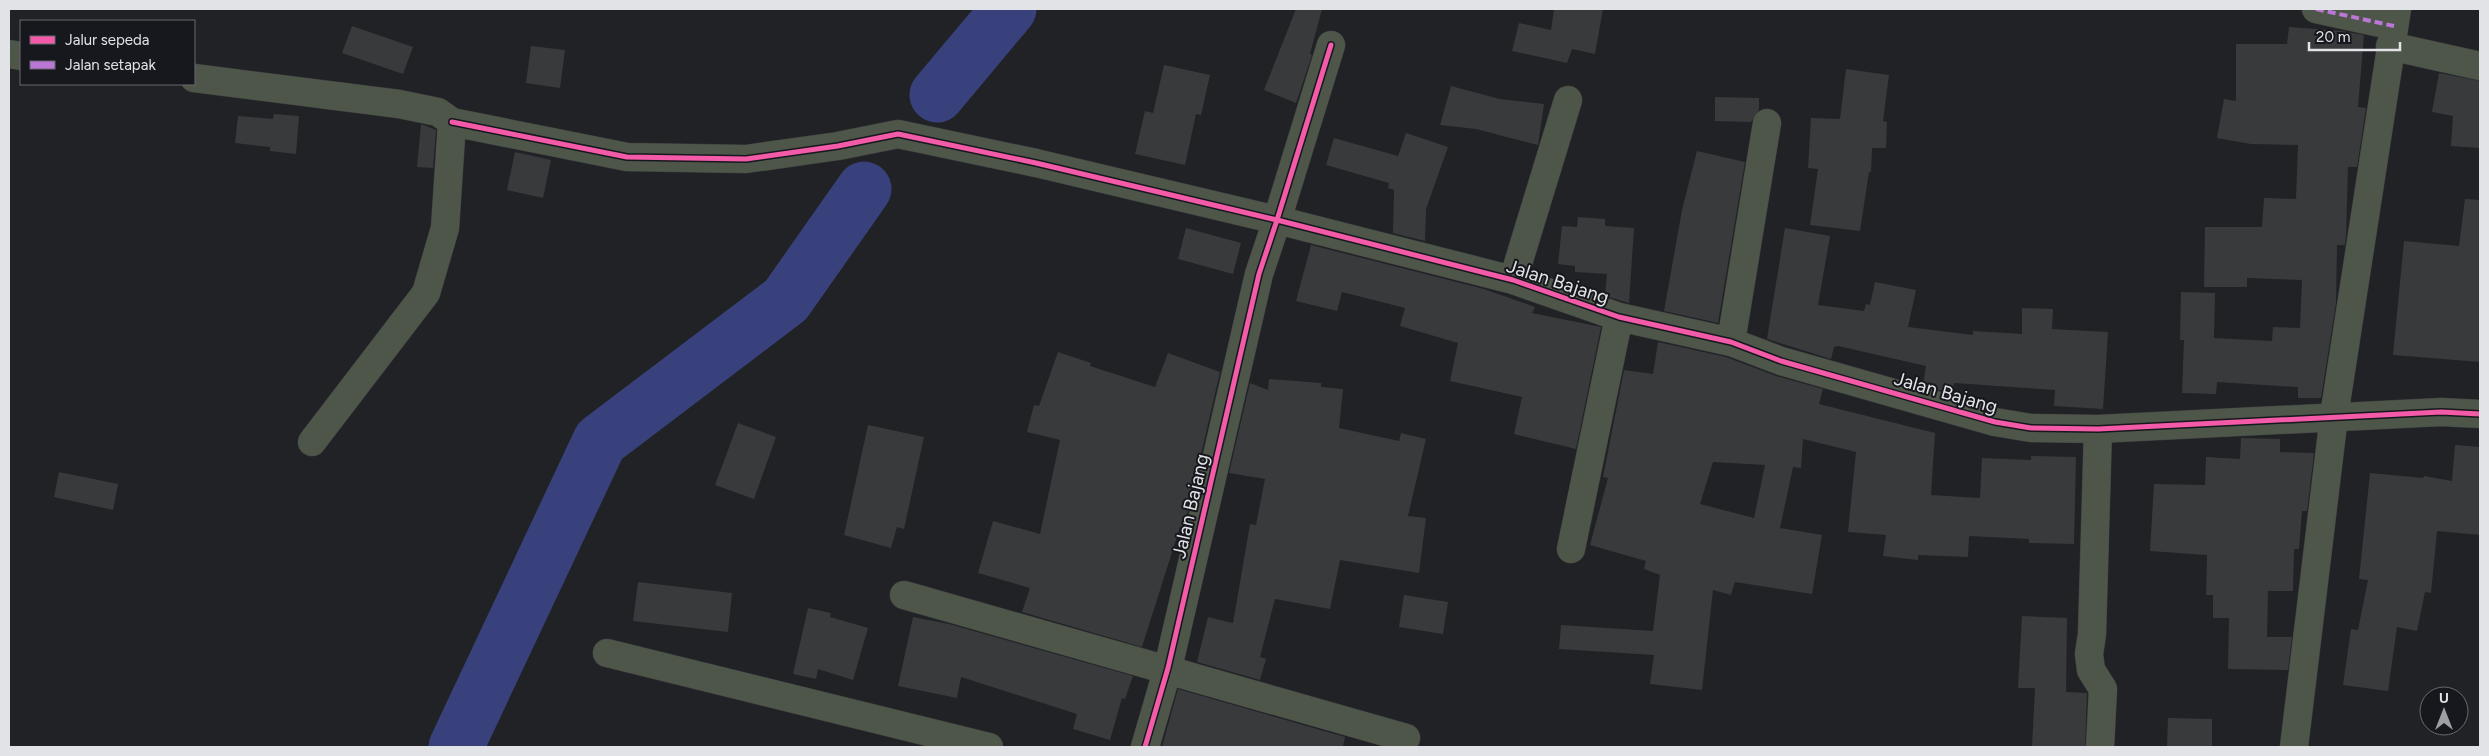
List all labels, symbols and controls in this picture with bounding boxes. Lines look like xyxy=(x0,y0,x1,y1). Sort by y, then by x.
legend xyxy=(20,20,195,85)
scale bar xyxy=(2309,20,2400,52)
text: 20 m xyxy=(2316,28,2350,46)
text: Jalur sepeda xyxy=(65,31,150,49)
text: Jalan setapak xyxy=(65,56,156,74)
street label: Jalan Bajang xyxy=(1504,254,1612,309)
street label: Jalan Bajang xyxy=(1892,367,2000,418)
street label: Jalan Bajang xyxy=(1167,452,1214,561)
north arrow xyxy=(2419,686,2469,736)
text: U xyxy=(2439,690,2449,707)

